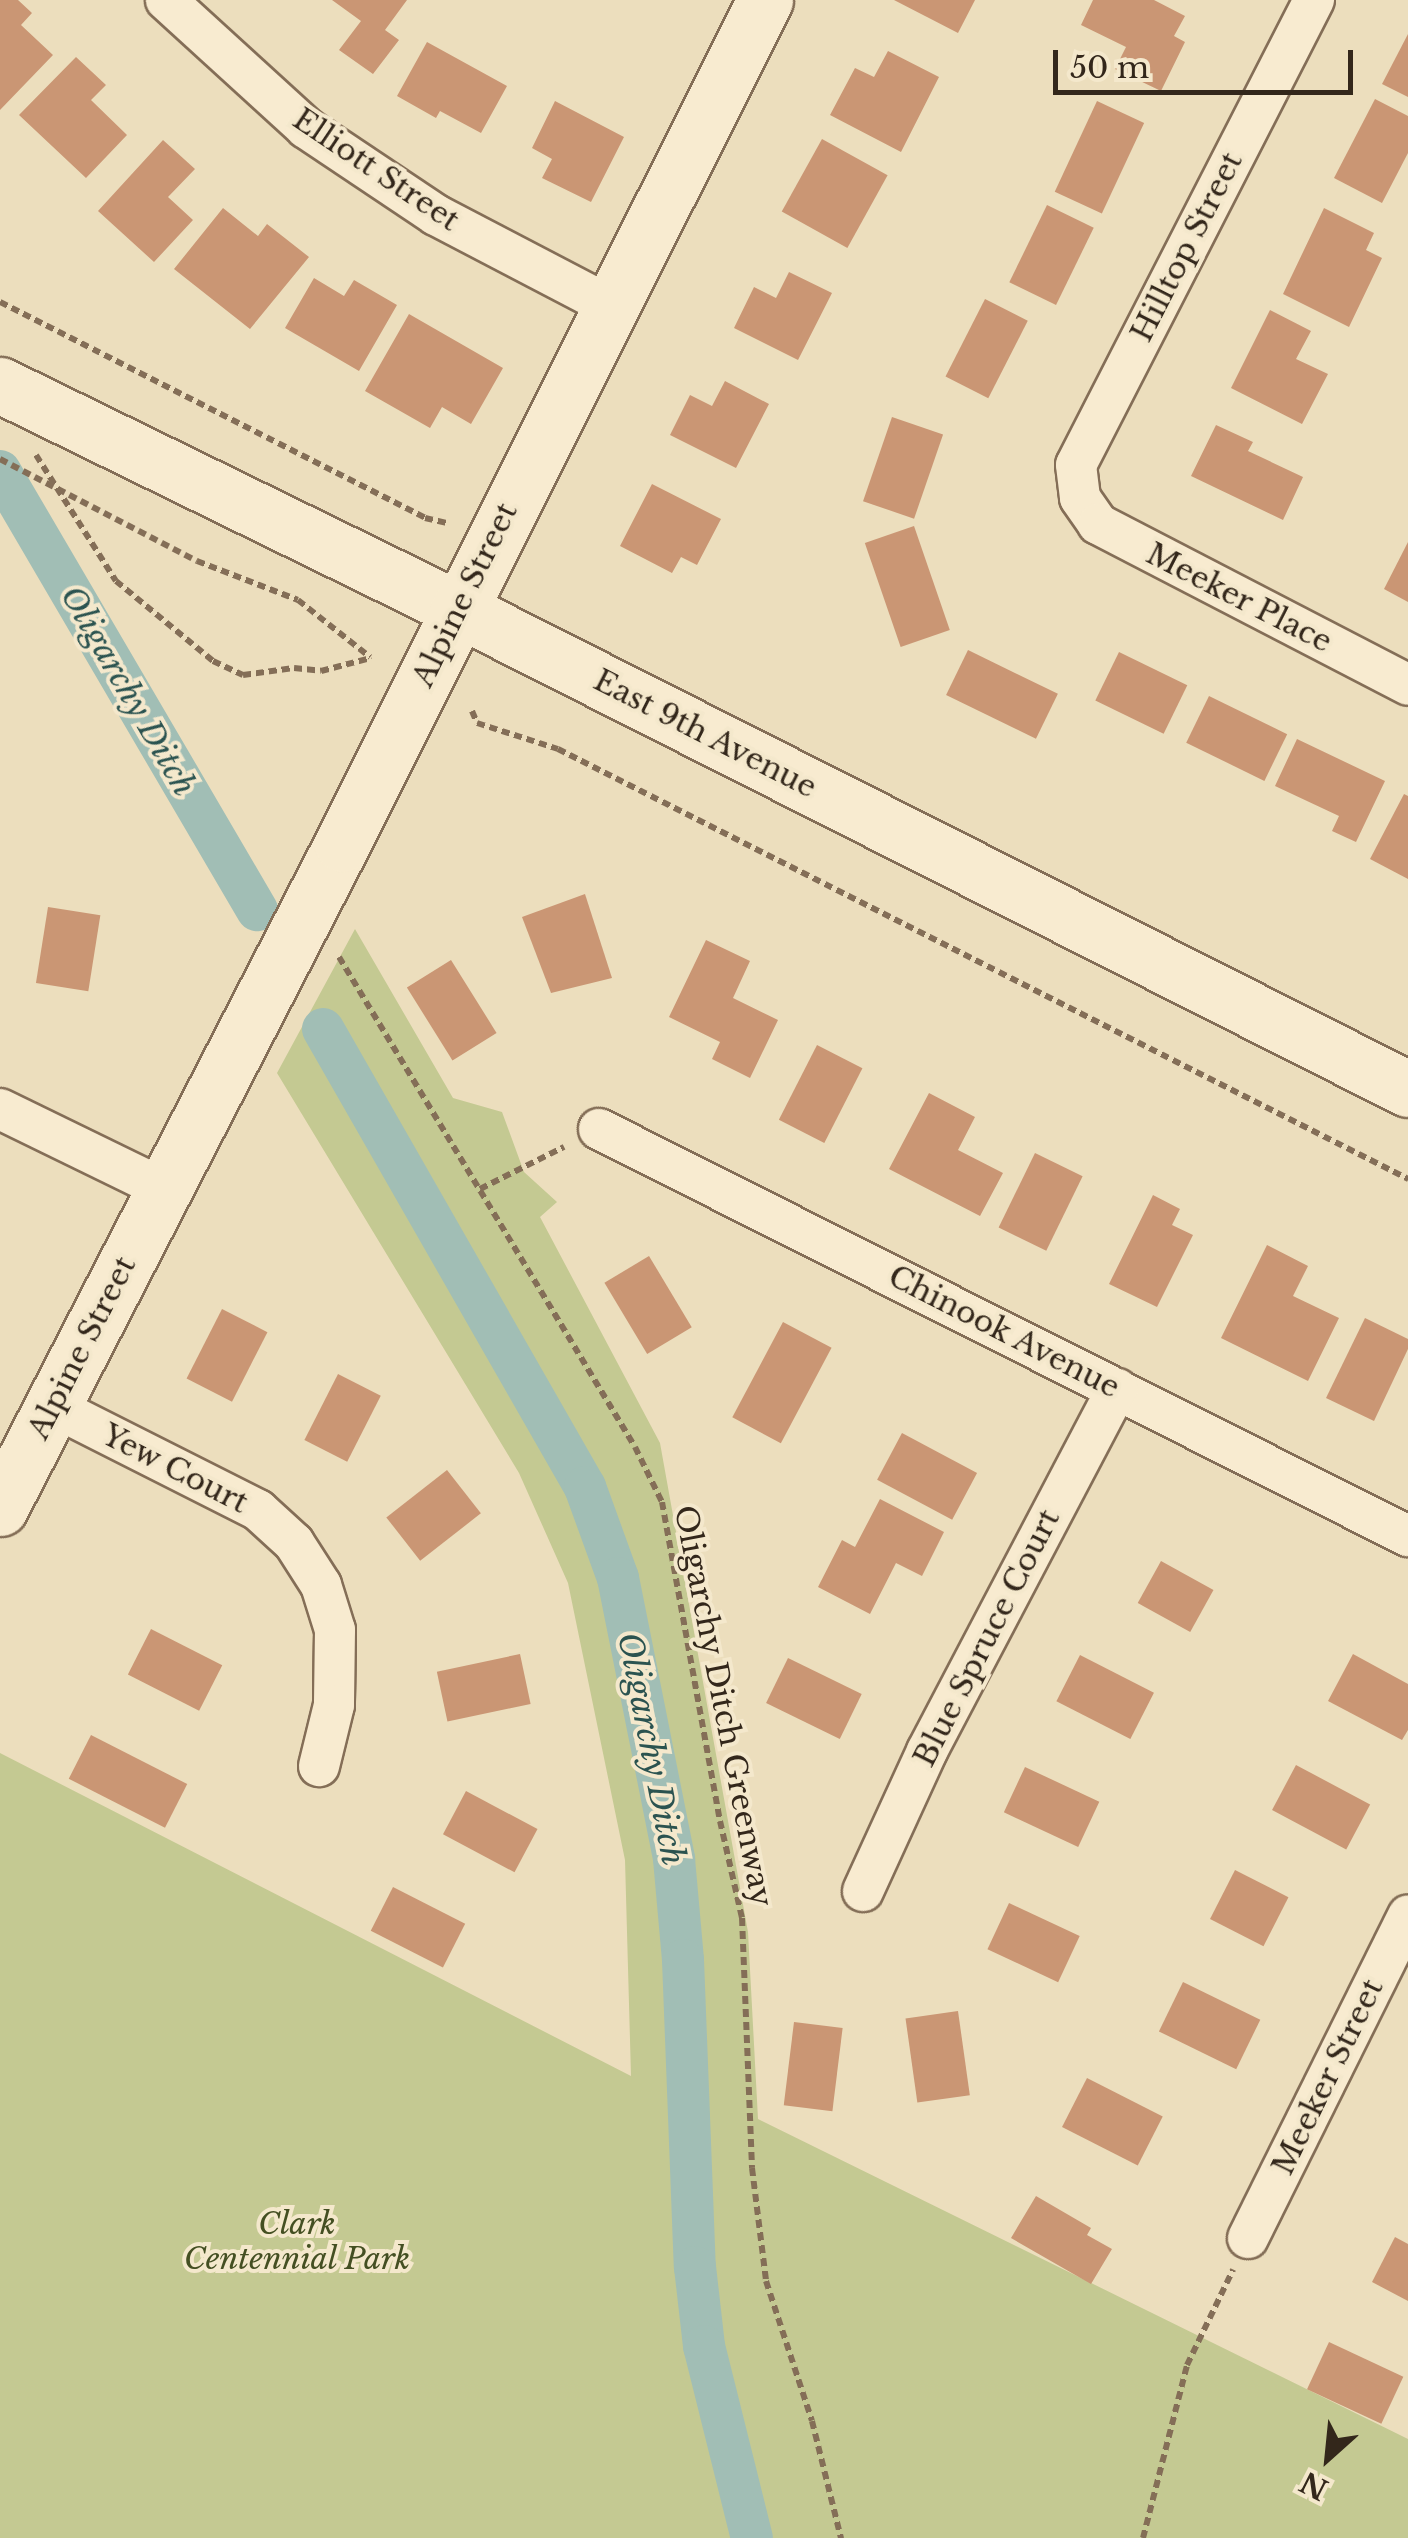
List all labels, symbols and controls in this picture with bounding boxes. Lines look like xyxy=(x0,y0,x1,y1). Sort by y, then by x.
scale bar xyxy=(1058,30,1358,92)
text: 50 m xyxy=(1070,49,1149,86)
street label: Elliott Street xyxy=(286,101,466,239)
street label: Hilltop Street xyxy=(1124,146,1250,348)
street label: Alpine Street xyxy=(405,497,525,693)
street label: Meeker Place xyxy=(1140,536,1338,660)
water label: Oligarchy Ditch xyxy=(52,579,204,803)
street label: East 9th Avenue xyxy=(587,662,823,806)
street label: Alpine Street xyxy=(21,1251,143,1445)
street label: Chinook Avenue xyxy=(882,1258,1126,1406)
street label: Yew Court xyxy=(96,1417,254,1521)
street label: Oligarchy Ditch Greenway xyxy=(666,1502,780,1910)
street label: Blue Spruce Court xyxy=(907,1503,1067,1773)
water label: Oligarchy Ditch xyxy=(610,1629,692,1869)
street label: Meeker Street xyxy=(1265,1973,1391,2181)
park label: Clark Centennial Park xyxy=(183,2206,411,2276)
north arrow xyxy=(1278,2408,1378,2508)
text: N xyxy=(1294,2464,1334,2507)

